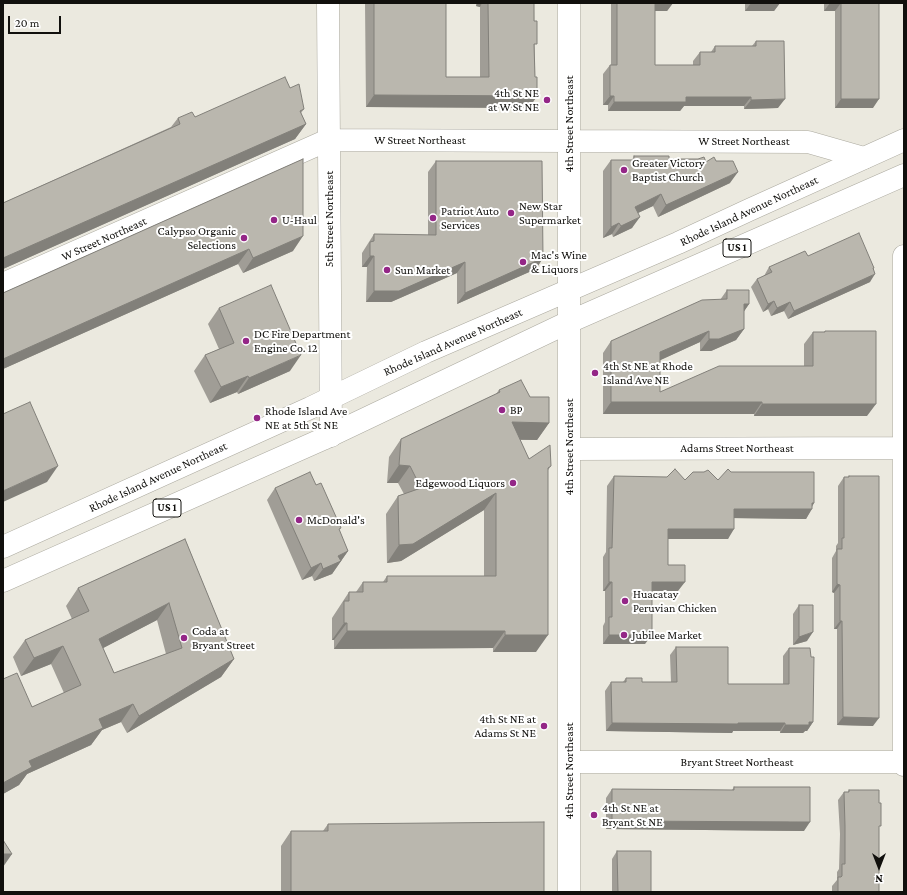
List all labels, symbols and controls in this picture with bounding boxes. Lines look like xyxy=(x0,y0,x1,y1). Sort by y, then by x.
scale bar xyxy=(10,8,63,34)
text: 20 m xyxy=(15,16,39,30)
street label: 4th Street Northeast xyxy=(562,75,576,173)
place label: 4th St NE at W St NE xyxy=(488,86,539,114)
marker: 4th St NE at W St NE xyxy=(542,95,552,105)
street label: W Street Northeast xyxy=(374,133,466,147)
street label: W Street Northeast xyxy=(698,134,790,148)
place label: Greater Victory Baptist Church xyxy=(632,156,705,184)
marker: Greater Victory Baptist Church xyxy=(619,165,629,175)
street label: 5th Street Northeast xyxy=(322,171,336,267)
street label: Rhode Island Avenue Northeast xyxy=(678,173,820,249)
place label: New Star Supermarket xyxy=(519,199,581,227)
place label: Patriot Auto Services xyxy=(441,204,499,232)
marker: New Star Supermarket xyxy=(506,208,516,218)
place label: U-Haul xyxy=(282,213,317,227)
marker: Patriot Auto Services xyxy=(428,213,438,223)
street label: W Street Northeast xyxy=(59,214,149,264)
marker: U-Haul xyxy=(269,215,279,225)
place label: Calypso Organic Selections xyxy=(158,224,236,252)
marker: Calypso Organic Selections xyxy=(239,233,249,243)
road number: US 1 xyxy=(723,239,751,257)
place label: Mac's Wine & Liquors xyxy=(531,248,587,276)
marker: Mac's Wine & Liquors xyxy=(518,257,528,267)
place label: Sun Market xyxy=(395,263,450,277)
marker: Sun Market xyxy=(382,265,392,275)
street label: Rhode Island Avenue Northeast xyxy=(381,305,525,379)
place label: DC Fire Department Engine Co. 12 xyxy=(254,327,351,355)
marker: DC Fire Department Engine Co. 12 xyxy=(241,336,251,346)
place label: 4th St NE at Rhode Island Ave NE xyxy=(603,359,693,387)
marker: 4th St NE at Rhode Island Ave NE xyxy=(590,368,600,378)
street label: 4th Street Northeast xyxy=(562,398,576,496)
place label: BP xyxy=(510,403,523,417)
place label: Rhode Island Ave NE at 5th St NE xyxy=(265,404,347,432)
marker: BP xyxy=(497,405,507,415)
marker: Rhode Island Ave NE at 5th St NE xyxy=(252,413,262,423)
street label: Rhode Island Avenue Northeast xyxy=(87,439,229,515)
street label: Adams Street Northeast xyxy=(680,441,794,455)
place label: Edgewood Liquors xyxy=(416,476,505,490)
marker: Edgewood Liquors xyxy=(508,478,518,488)
road number: US 1 xyxy=(153,499,181,517)
place label: McDonald's xyxy=(307,513,365,527)
marker: McDonald's xyxy=(294,515,304,525)
place label: Huacatay Peruvian Chicken xyxy=(633,587,717,615)
marker: Huacatay Peruvian Chicken xyxy=(620,596,630,606)
place label: Coda at Bryant Street xyxy=(192,624,255,652)
place label: Jubilee Market xyxy=(632,628,702,642)
marker: Jubilee Market xyxy=(619,630,629,640)
marker: Coda at Bryant Street xyxy=(179,633,189,643)
place label: 4th St NE at Adams St NE xyxy=(474,712,536,740)
marker: 4th St NE at Adams St NE xyxy=(539,721,549,731)
street label: 4th Street Northeast xyxy=(562,722,576,820)
street label: Bryant Street Northeast xyxy=(681,755,793,769)
place label: 4th St NE at Bryant St NE xyxy=(602,801,663,829)
marker: 4th St NE at Bryant St NE xyxy=(589,810,599,820)
north arrow xyxy=(859,847,899,887)
text: N xyxy=(875,873,883,885)

